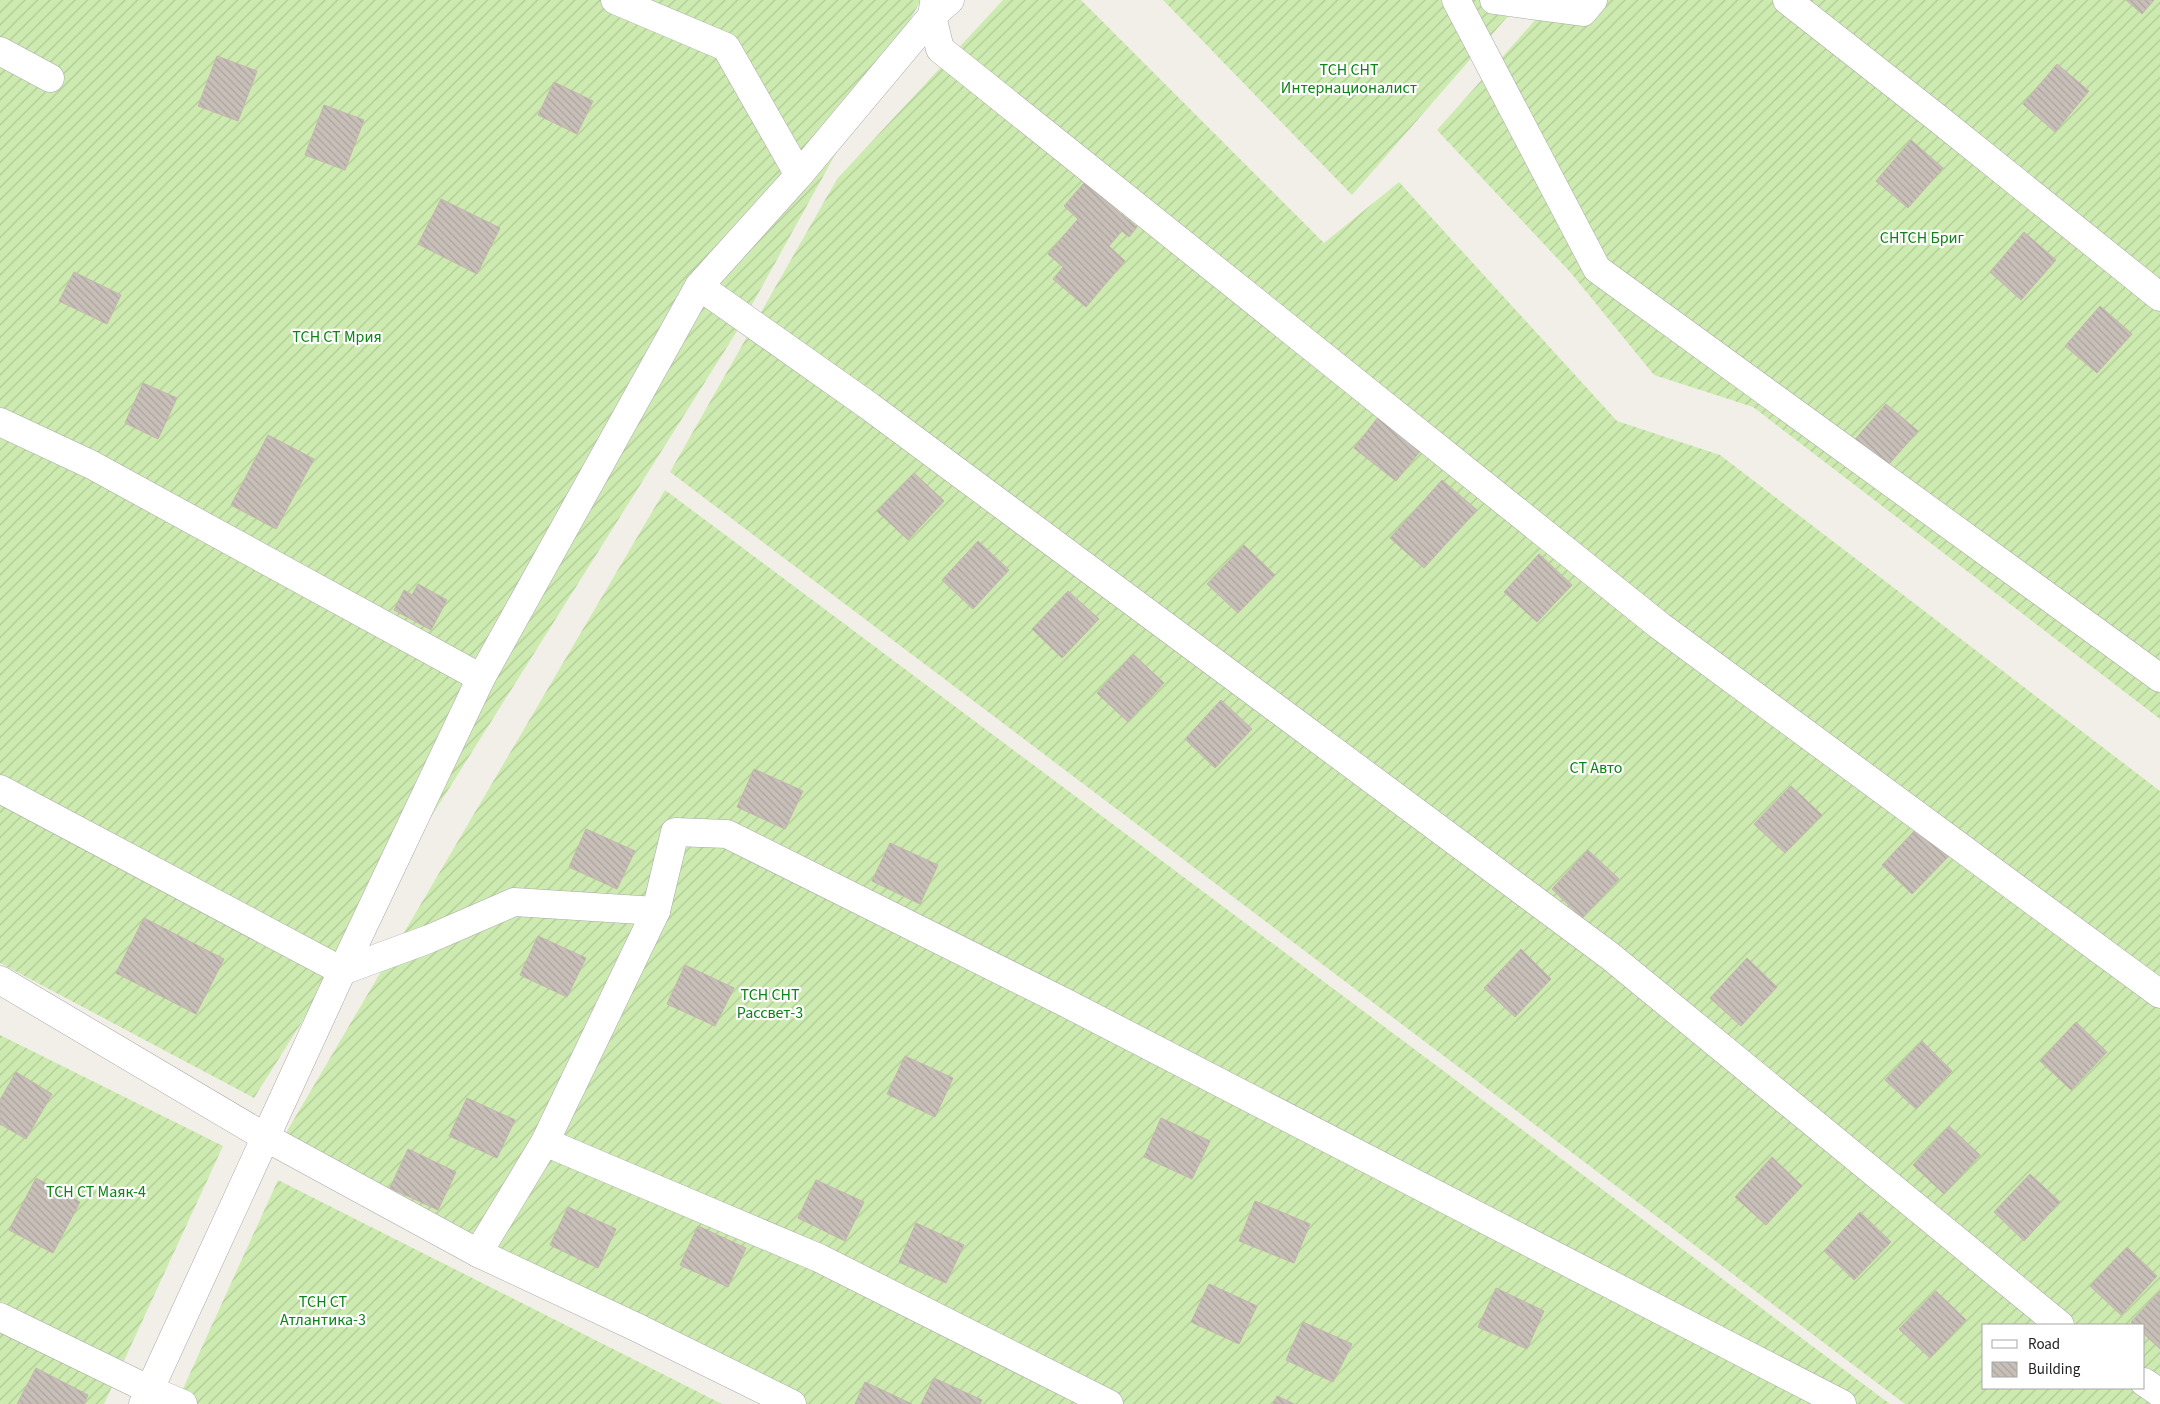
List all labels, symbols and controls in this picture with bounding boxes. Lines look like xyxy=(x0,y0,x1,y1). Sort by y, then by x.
park label: ТСН СНТ Интернационалист xyxy=(1281,59,1417,99)
park label: СНТСН Бриг xyxy=(1880,227,1965,249)
park label: ТСН СТ Мрия xyxy=(292,326,382,348)
park label: СТ Авто xyxy=(1570,757,1622,779)
park label: ТСН СНТ Рассвет-3 xyxy=(737,984,803,1024)
park label: ТСН СТ Маяк-4 xyxy=(46,1181,146,1203)
park label: ТСН СТ Атлантика-3 xyxy=(280,1291,366,1331)
legend xyxy=(1982,1324,2145,1389)
text: Road xyxy=(2028,1334,2060,1355)
text: Building xyxy=(2028,1359,2081,1380)

